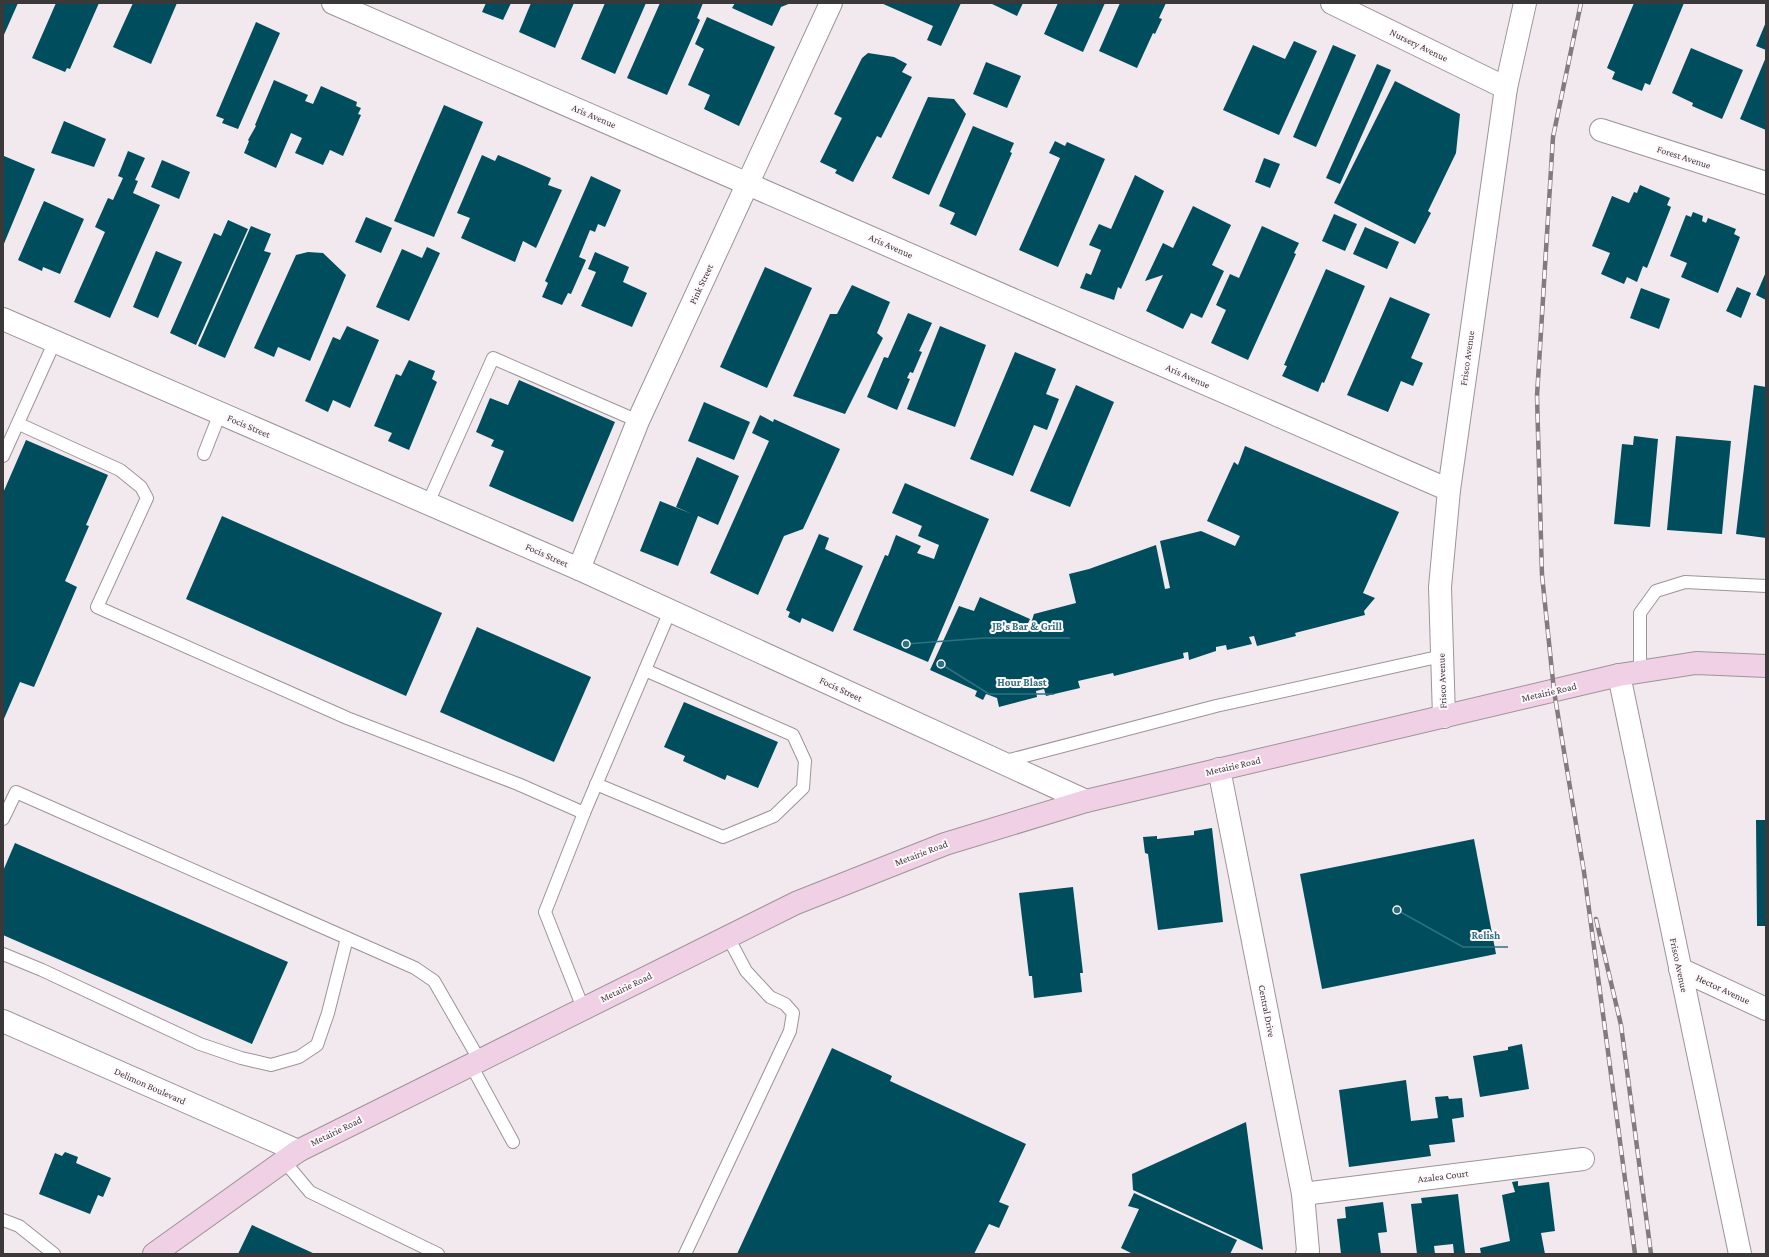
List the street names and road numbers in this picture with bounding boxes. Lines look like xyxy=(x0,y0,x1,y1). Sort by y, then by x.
street label: Nursery Avenue xyxy=(1388,26,1450,64)
street label: Aris Avenue xyxy=(570,102,618,131)
street label: Forest Avenue xyxy=(1656,143,1713,171)
street label: Aris Avenue xyxy=(867,231,915,261)
street label: Pink Street xyxy=(687,262,715,306)
street label: Frisco Avenue xyxy=(1458,329,1476,386)
street label: Aris Avenue xyxy=(1164,361,1212,391)
street label: Focis Street xyxy=(226,412,273,440)
street label: Focis Street xyxy=(524,541,571,570)
street label: Frisco Avenue xyxy=(1436,653,1448,709)
street label: Focis Street xyxy=(818,674,865,704)
street label: Metairie Road xyxy=(1521,680,1578,704)
street label: Metairie Road xyxy=(1205,754,1262,778)
street label: Metairie Road xyxy=(893,838,950,868)
street label: Frisco Avenue xyxy=(1668,937,1690,994)
street label: Metairie Road xyxy=(598,969,654,1004)
street label: Hector Avenue xyxy=(1694,972,1752,1007)
street label: Central Drive xyxy=(1257,984,1278,1039)
street label: Delimon Boulevard xyxy=(113,1065,188,1107)
street label: Metairie Road xyxy=(308,1113,364,1148)
street label: Azalea Court xyxy=(1417,1167,1470,1185)

